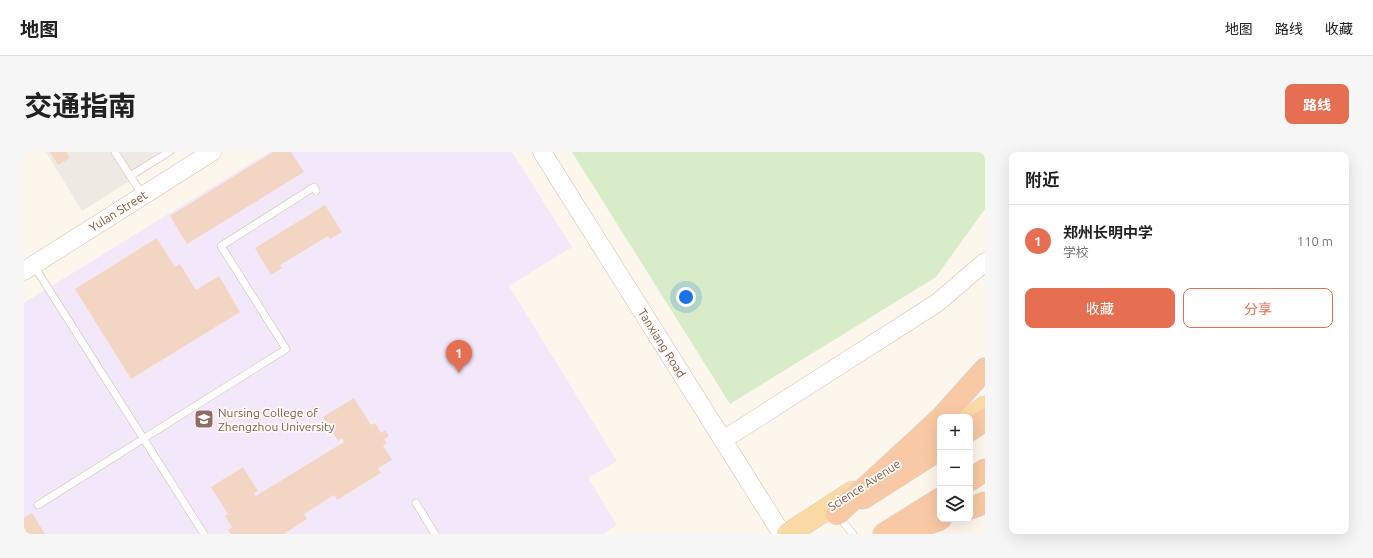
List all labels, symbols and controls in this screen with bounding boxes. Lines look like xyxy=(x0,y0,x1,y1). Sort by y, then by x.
text: 地图 xyxy=(20,18,58,40)
text: 地图 xyxy=(1225,21,1253,37)
text: 路线 xyxy=(1275,21,1303,37)
text: 收藏 xyxy=(1325,21,1353,37)
button: 路线 xyxy=(1285,84,1349,124)
text: 交通指南 xyxy=(24,90,136,121)
text: 附近 xyxy=(1025,170,1059,189)
street label: Yulan Street xyxy=(87,188,150,234)
text: 郑州长明中学 xyxy=(1063,224,1153,241)
text: 1 xyxy=(1034,234,1042,248)
text: 110 m xyxy=(1297,234,1333,248)
text: 学校 xyxy=(1063,245,1089,259)
your location xyxy=(676,287,696,307)
button: 收藏 xyxy=(1025,288,1175,328)
button: 分享 xyxy=(1183,288,1333,328)
street label: Tanxiang Road xyxy=(636,306,688,380)
pin: 1 xyxy=(446,340,472,373)
place label: Nursing College of Zhengzhou University xyxy=(218,406,335,433)
school or university icon: Nursing College of Zhengzhou University xyxy=(193,408,215,430)
map controls xyxy=(937,414,973,522)
button: + xyxy=(937,414,973,450)
button: − xyxy=(937,450,973,486)
street label: Science Avenue xyxy=(825,457,903,513)
button: layers xyxy=(937,486,973,522)

